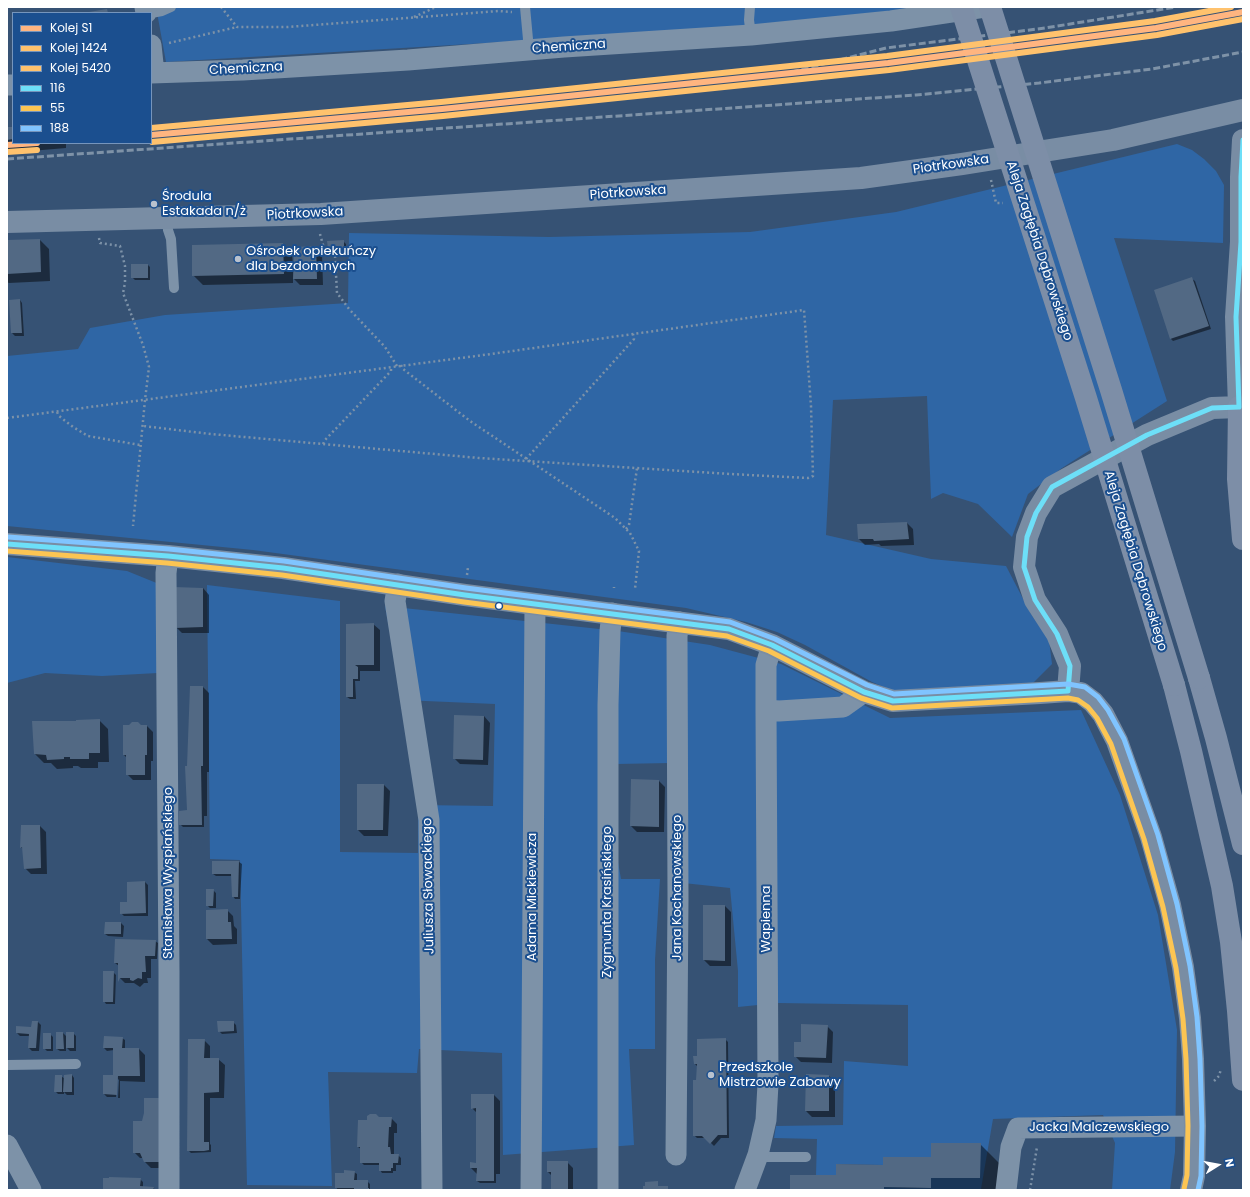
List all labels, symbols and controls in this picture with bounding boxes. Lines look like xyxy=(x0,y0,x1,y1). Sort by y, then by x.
legend xyxy=(12,12,152,144)
text: Kolej S1 xyxy=(50,19,92,36)
street label: Chemiczna xyxy=(532,37,606,57)
text: Kolej 1424 xyxy=(50,39,107,56)
text: Kolej 5420 xyxy=(50,59,111,76)
street label: Chemiczna xyxy=(209,59,283,79)
text: 116 xyxy=(50,79,65,96)
text: 55 xyxy=(50,99,65,116)
text: 188 xyxy=(50,119,69,136)
street label: Piotrkowska xyxy=(912,152,990,178)
street label: Aleja Zagłębia Dąbrowskiego xyxy=(1003,159,1075,343)
street label: Piotrkowska xyxy=(589,183,667,203)
place label: Środula Estakada n/ż xyxy=(162,189,246,220)
marker: Środula Estakada n/ż xyxy=(149,199,159,209)
street label: Piotrkowska xyxy=(266,204,344,224)
place label: Ośrodek opiekuńczy dla bezdomnych xyxy=(246,244,376,275)
marker: Ośrodek opiekuńczy dla bezdomnych xyxy=(233,254,243,264)
street label: Aleja Zagłębia Dąbrowskiego xyxy=(1100,469,1170,653)
unlabelled marker xyxy=(494,601,504,611)
street label: Stanisława Wyspiańskiego xyxy=(161,787,177,959)
street label: Jana Kochanowskiego xyxy=(670,815,686,961)
street label: Juliusza Słowackiego xyxy=(420,818,438,954)
street label: Zygmunta Krasińskiego xyxy=(600,826,616,978)
street label: Adama Mickiewicza xyxy=(525,833,541,961)
street label: Wapienna xyxy=(759,886,775,952)
place label: Przedszkole Mistrzowie Zabawy xyxy=(719,1060,841,1091)
marker: Przedszkole Mistrzowie Zabawy xyxy=(706,1070,716,1080)
street label: Jacka Malczewskiego xyxy=(1029,1120,1169,1136)
north arrow xyxy=(1198,1145,1238,1185)
text: N xyxy=(1221,1157,1238,1168)

